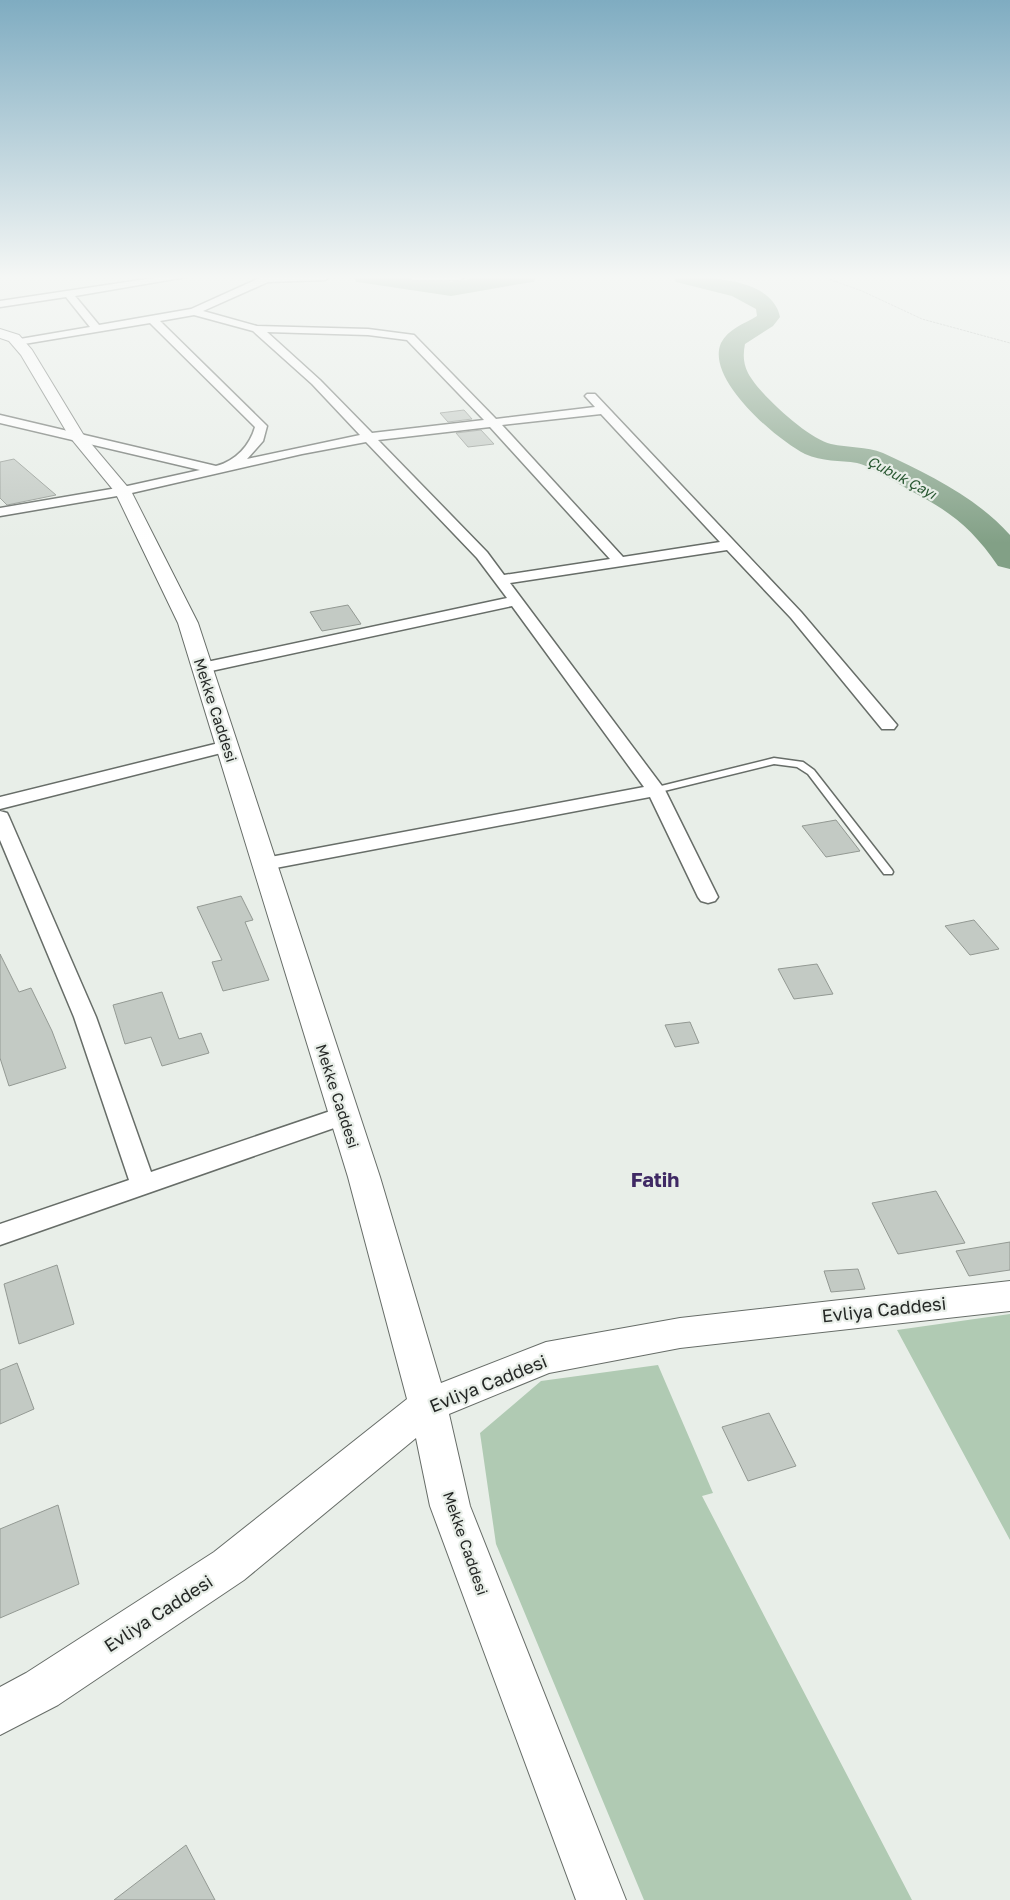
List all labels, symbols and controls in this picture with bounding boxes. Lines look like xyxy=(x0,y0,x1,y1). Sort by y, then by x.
water label: Çubuk Çayı xyxy=(865,452,940,503)
street label: Mekke Caddesi xyxy=(191,656,241,764)
street label: Mekke Caddesi xyxy=(313,1042,363,1150)
district label: Fatih xyxy=(631,1167,679,1191)
street label: Evliya Caddesi xyxy=(821,1292,947,1326)
street label: Evliya Caddesi xyxy=(426,1349,550,1417)
street label: Mekke Caddesi xyxy=(440,1489,492,1597)
street label: Evliya Caddesi xyxy=(100,1570,216,1656)

